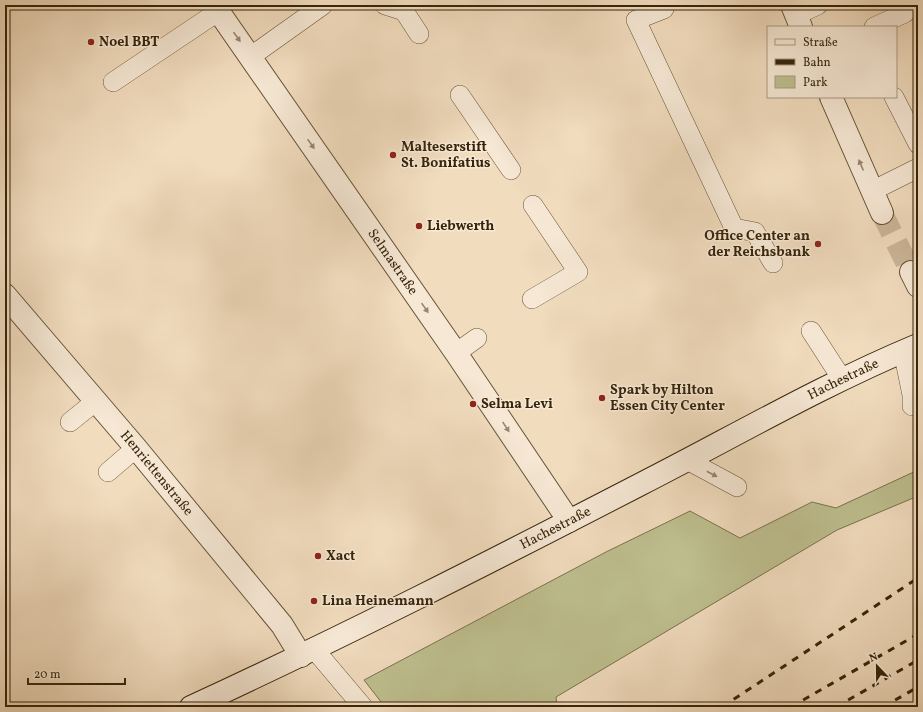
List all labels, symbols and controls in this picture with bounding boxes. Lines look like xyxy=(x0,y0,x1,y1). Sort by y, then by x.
legend xyxy=(767,26,897,98)
one-way arrow xyxy=(233,32,241,42)
place label: Noel BBT xyxy=(99,33,160,52)
text: Straße xyxy=(803,35,838,51)
marker: Noel BBT xyxy=(86,37,96,47)
text: Bahn xyxy=(803,55,831,71)
text: Park xyxy=(803,75,828,91)
place label: Malteserstift St. Bonifatius xyxy=(401,138,491,173)
one-way arrow xyxy=(307,139,315,149)
marker: Malteserstift St. Bonifatius xyxy=(388,150,398,160)
one-way arrow xyxy=(857,158,863,170)
place label: Liebwerth xyxy=(427,217,494,236)
marker: Liebwerth xyxy=(414,221,424,231)
street label: Selmastraße xyxy=(363,225,423,299)
place label: Office Center an der Reichsbank xyxy=(704,227,811,262)
marker: Office Center an der Reichsbank xyxy=(813,239,823,249)
one-way arrow xyxy=(421,303,429,313)
street label: Hachestraße xyxy=(804,354,882,405)
place label: Spark by Hilton Essen City Center xyxy=(610,381,725,416)
marker: Spark by Hilton Essen City Center xyxy=(597,393,607,403)
place label: Selma Levi xyxy=(481,395,553,414)
marker: Selma Levi xyxy=(468,399,478,409)
one-way arrow xyxy=(502,422,510,432)
street label: Henriettenstraße xyxy=(116,426,198,520)
one-way arrow xyxy=(706,470,718,477)
street label: Hachestraße xyxy=(517,502,594,554)
place label: Xact xyxy=(326,547,355,566)
marker: Xact xyxy=(313,551,323,561)
place label: Lina Heinemann xyxy=(322,592,434,611)
marker: Lina Heinemann xyxy=(309,596,319,606)
north arrow xyxy=(857,646,897,686)
text: N xyxy=(867,650,880,667)
scale bar xyxy=(28,660,125,686)
text: 20 m xyxy=(34,667,61,683)

